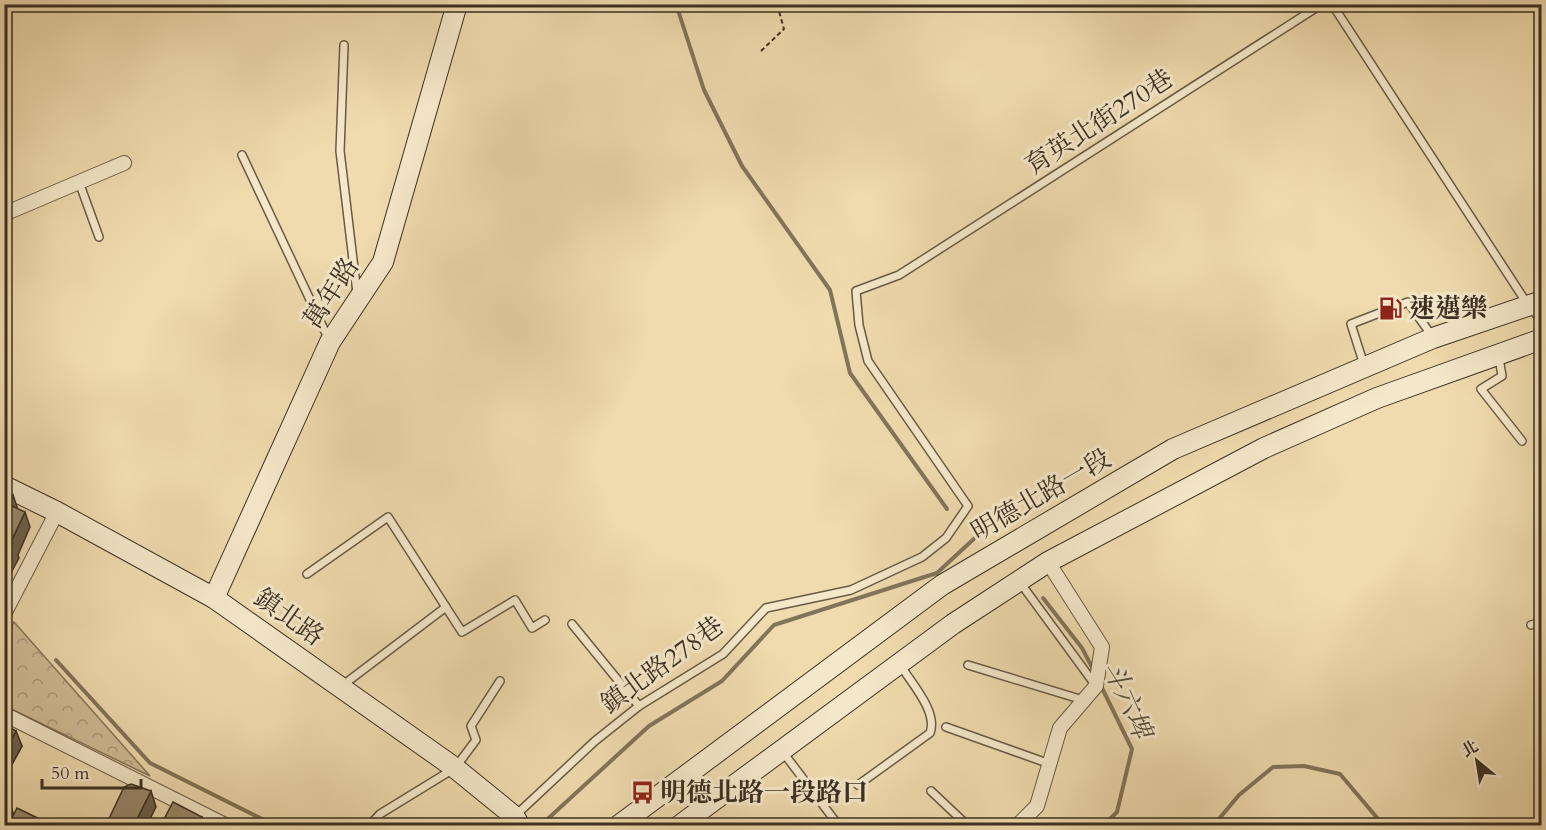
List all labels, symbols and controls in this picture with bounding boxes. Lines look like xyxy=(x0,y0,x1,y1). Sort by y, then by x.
street label: 育英北街270巷 xyxy=(1018,61,1180,183)
street label: 萬年路 xyxy=(295,251,367,335)
place label: 速邁樂 xyxy=(1409,291,1487,326)
fuel station icon: 速邁樂 xyxy=(1378,295,1404,321)
street label: 明德北路一段 xyxy=(965,441,1117,549)
street label: 鎮北路 xyxy=(247,580,331,654)
street label: 鎮北路278巷 xyxy=(593,609,731,721)
water label: 斗六埤 xyxy=(1094,655,1162,747)
north arrow xyxy=(1447,731,1507,791)
text: 北 xyxy=(1458,735,1482,762)
scale bar xyxy=(42,752,141,790)
text: 50 m xyxy=(51,761,90,786)
place label: 明德北路一段路口 xyxy=(660,775,868,810)
bus stop icon: 明德北路一段路口 xyxy=(629,779,655,805)

